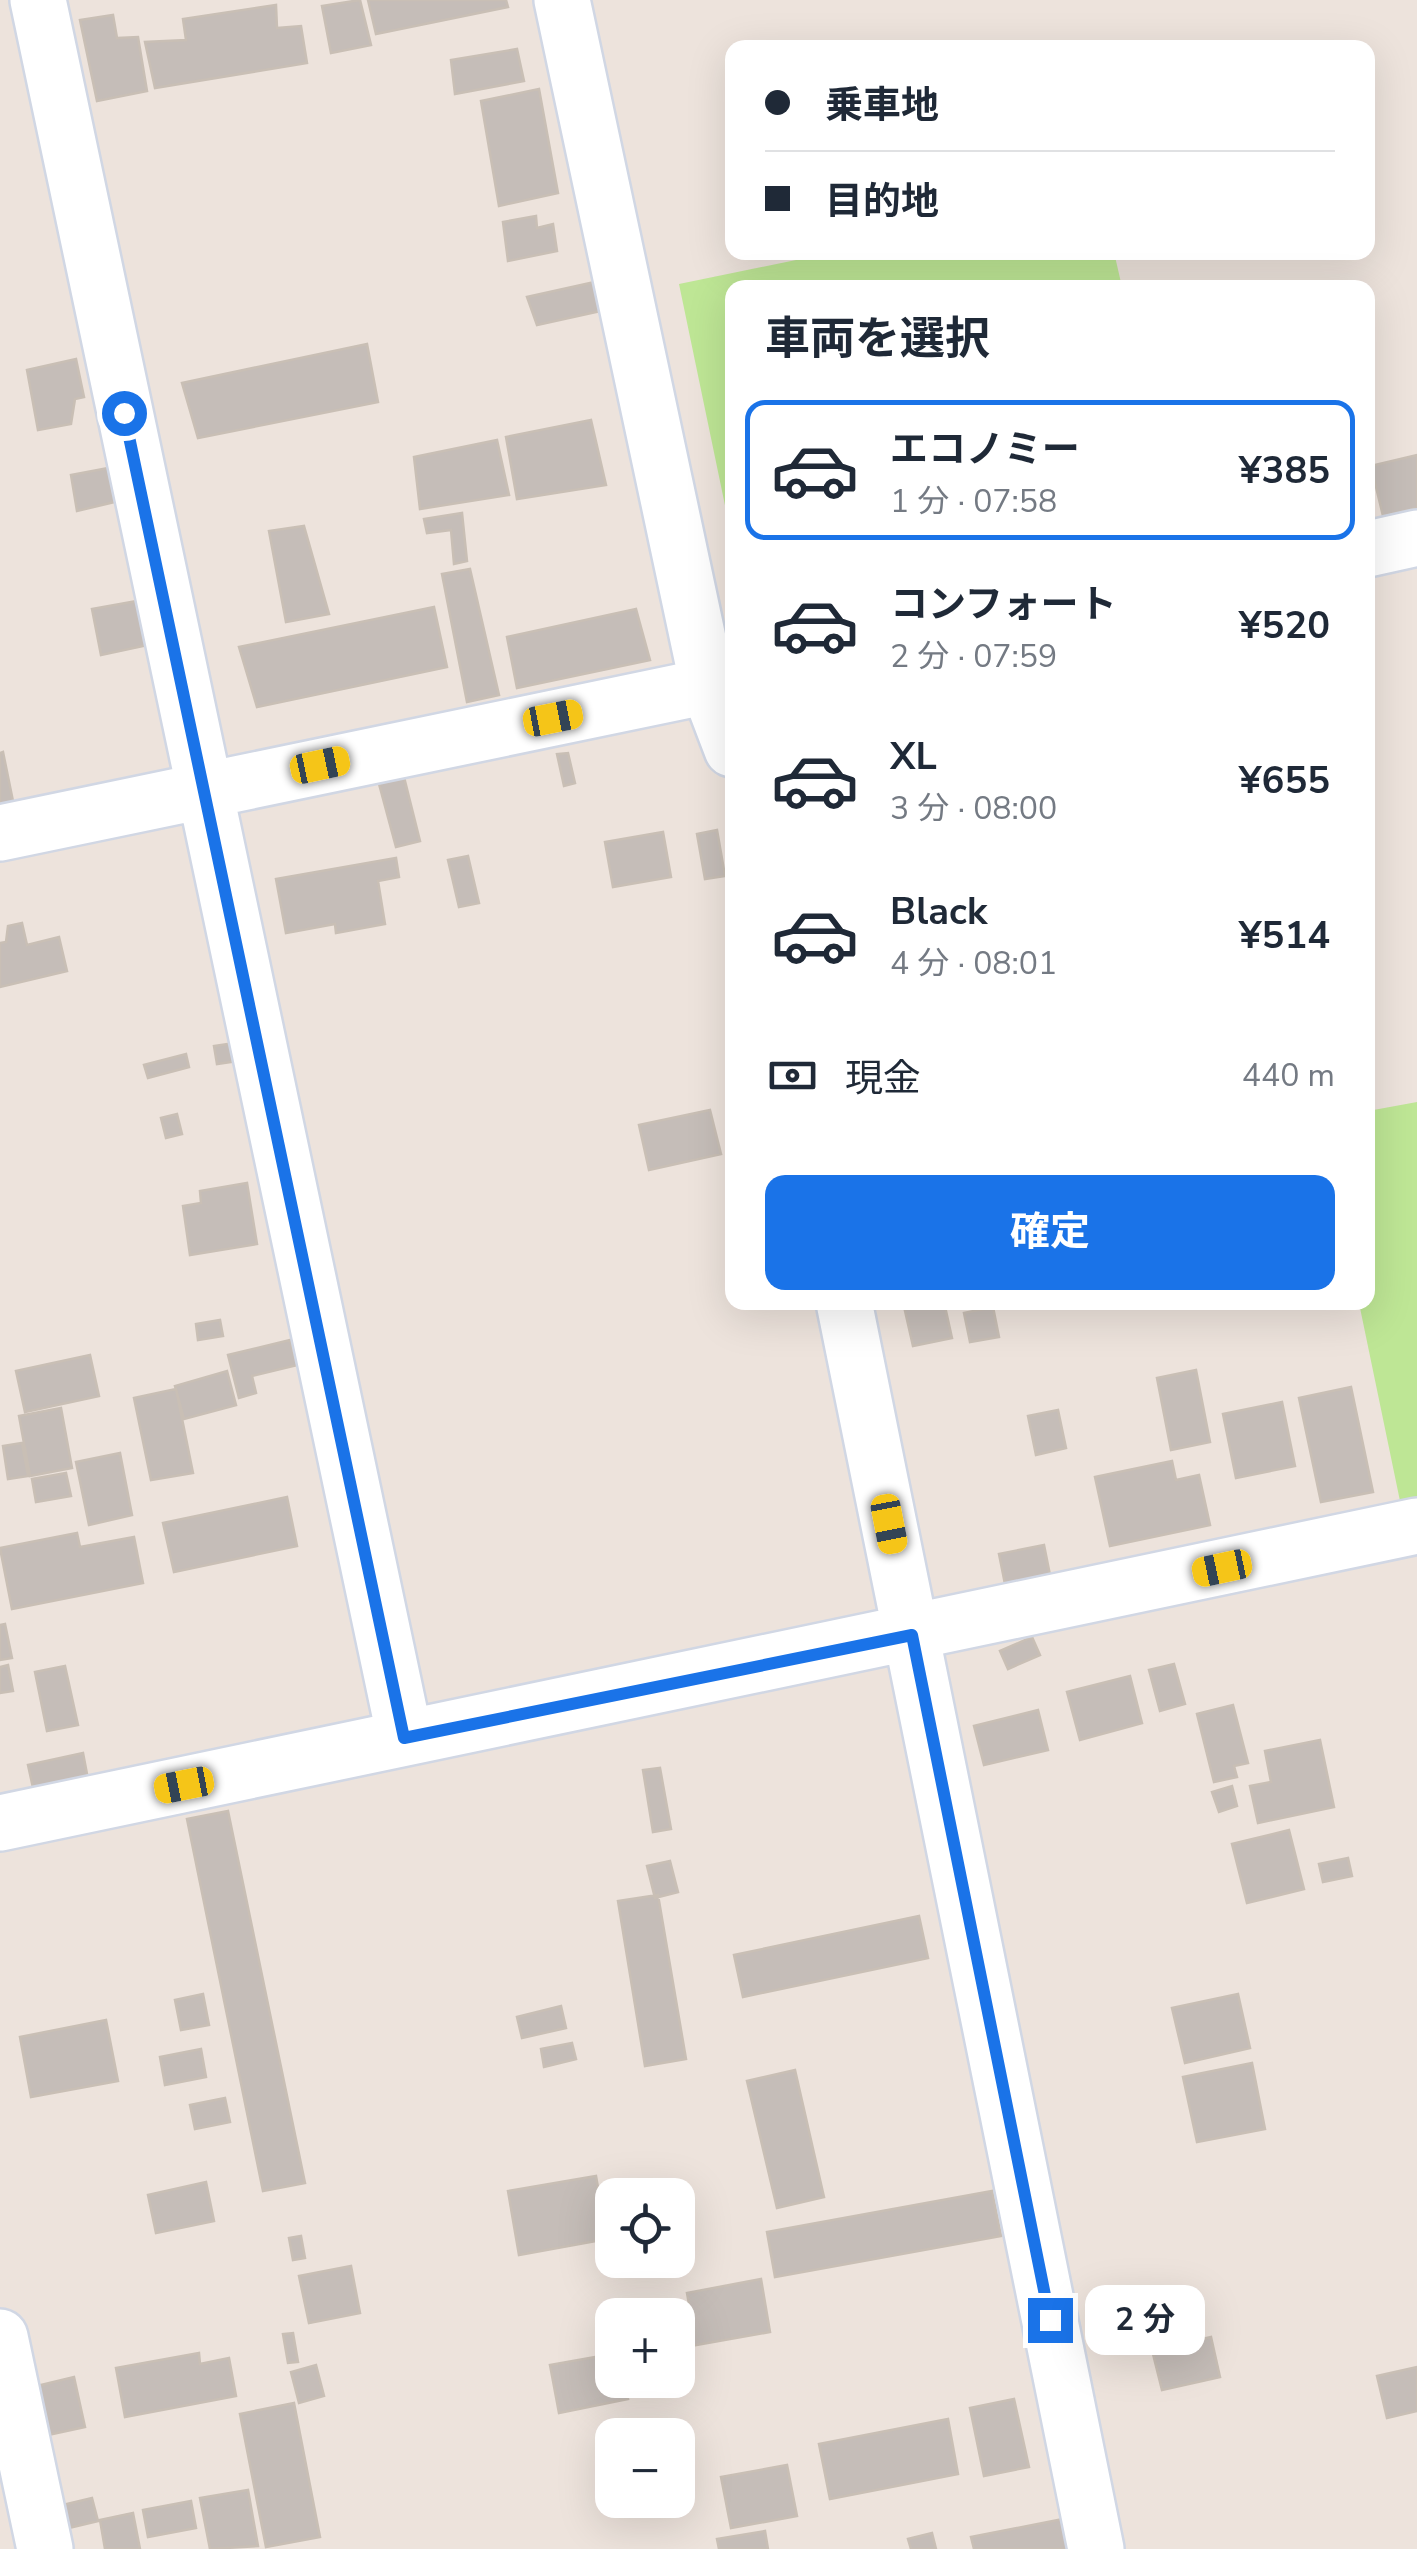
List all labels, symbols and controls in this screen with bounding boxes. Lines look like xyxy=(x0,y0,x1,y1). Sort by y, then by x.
text: 乗車地 xyxy=(825,80,939,131)
text: 目的地 xyxy=(825,176,939,227)
text: 車両を選択 xyxy=(765,309,990,370)
route start xyxy=(102,391,147,436)
text: エコノミー xyxy=(890,424,1080,475)
icon: car xyxy=(770,425,860,515)
text: ¥385 xyxy=(1239,445,1330,496)
text: 1 分 · 07:58 xyxy=(890,480,1057,523)
text: コンフォート xyxy=(890,579,1117,630)
icon: car xyxy=(770,580,860,670)
text: ¥520 xyxy=(1239,600,1330,651)
text: 2 分 · 07:59 xyxy=(890,635,1057,678)
car xyxy=(521,698,585,738)
text: XL xyxy=(890,731,937,782)
icon: car xyxy=(770,735,860,825)
car xyxy=(288,744,352,786)
text: ¥655 xyxy=(1239,755,1330,806)
text: 3 分 · 08:00 xyxy=(890,787,1057,830)
text: Black xyxy=(890,886,987,937)
icon: car xyxy=(770,890,860,980)
text: ¥514 xyxy=(1239,910,1330,961)
text: 4 分 · 08:01 xyxy=(890,942,1057,985)
icon: cash xyxy=(765,1048,820,1103)
text: 現金 xyxy=(845,1053,921,1104)
text: 440 m xyxy=(1242,1054,1335,1097)
button: 確定 xyxy=(765,1175,1335,1290)
car xyxy=(869,1492,909,1556)
car xyxy=(1190,1547,1254,1589)
car xyxy=(152,1765,216,1805)
map controls xyxy=(595,2178,695,2518)
button: locate xyxy=(595,2178,695,2278)
callout: 2 分 xyxy=(1085,2285,1205,2355)
button: + xyxy=(595,2298,695,2398)
route end xyxy=(1028,2298,1073,2343)
text: 2 分 xyxy=(1115,2298,1175,2341)
button: − xyxy=(595,2418,695,2518)

